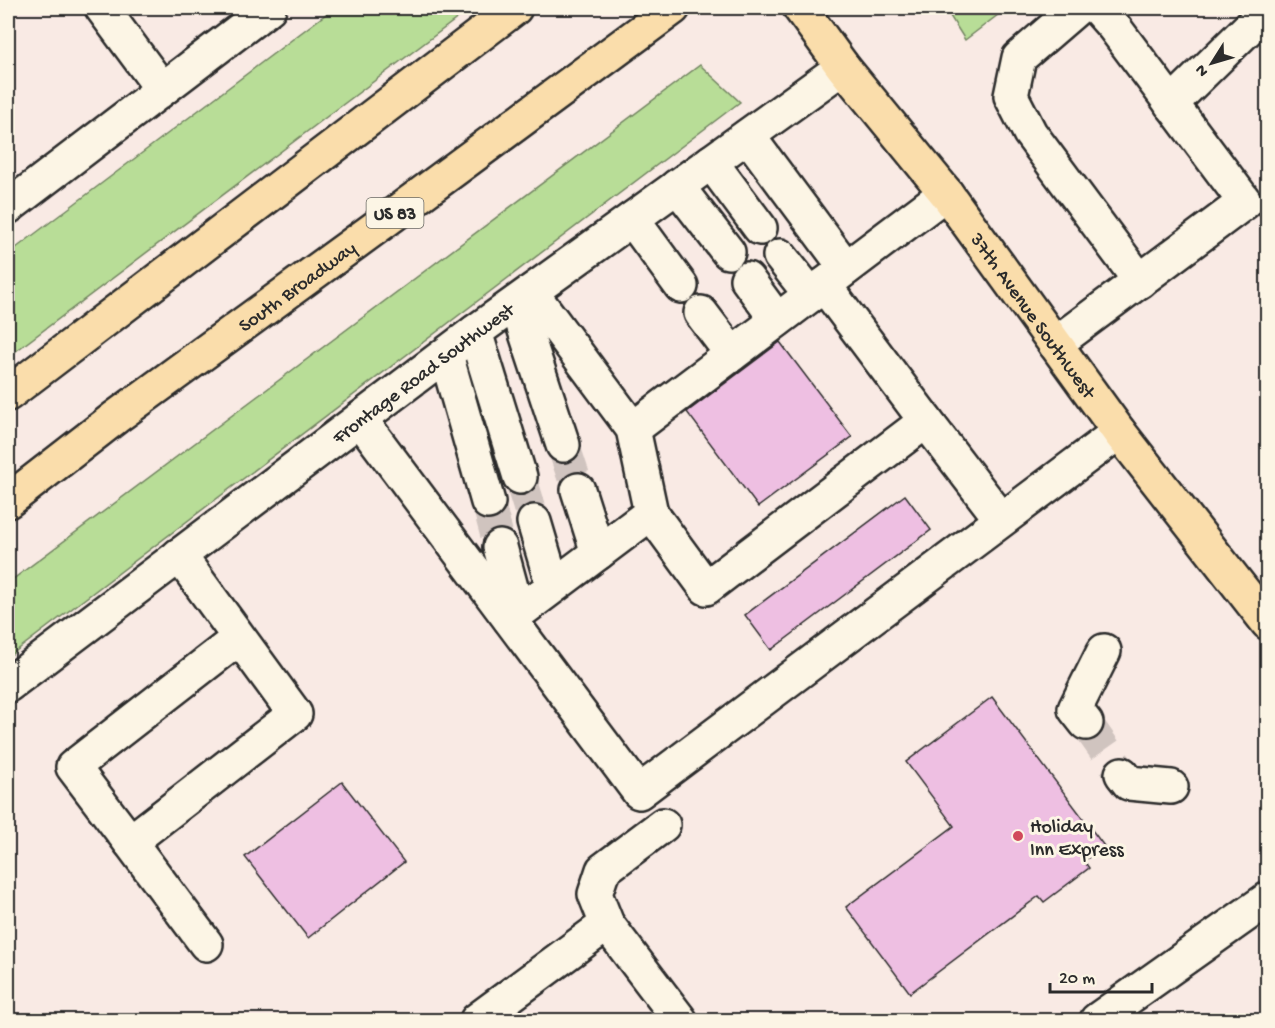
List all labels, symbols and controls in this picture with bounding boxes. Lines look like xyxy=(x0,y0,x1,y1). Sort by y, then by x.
north arrow xyxy=(1182,33,1242,93)
text: N xyxy=(1192,60,1214,80)
road number: US 83 xyxy=(366,198,424,228)
street label: 37th Avenue Southwest xyxy=(963,229,1100,405)
street label: South Broadway xyxy=(235,238,362,339)
street label: Frontage Road Southwest xyxy=(328,299,521,451)
place label: Holiday Inn Express xyxy=(1030,817,1124,863)
marker: Holiday Inn Express xyxy=(1011,829,1025,843)
scale bar xyxy=(1050,956,1152,994)
text: 20 m xyxy=(1059,969,1095,990)

